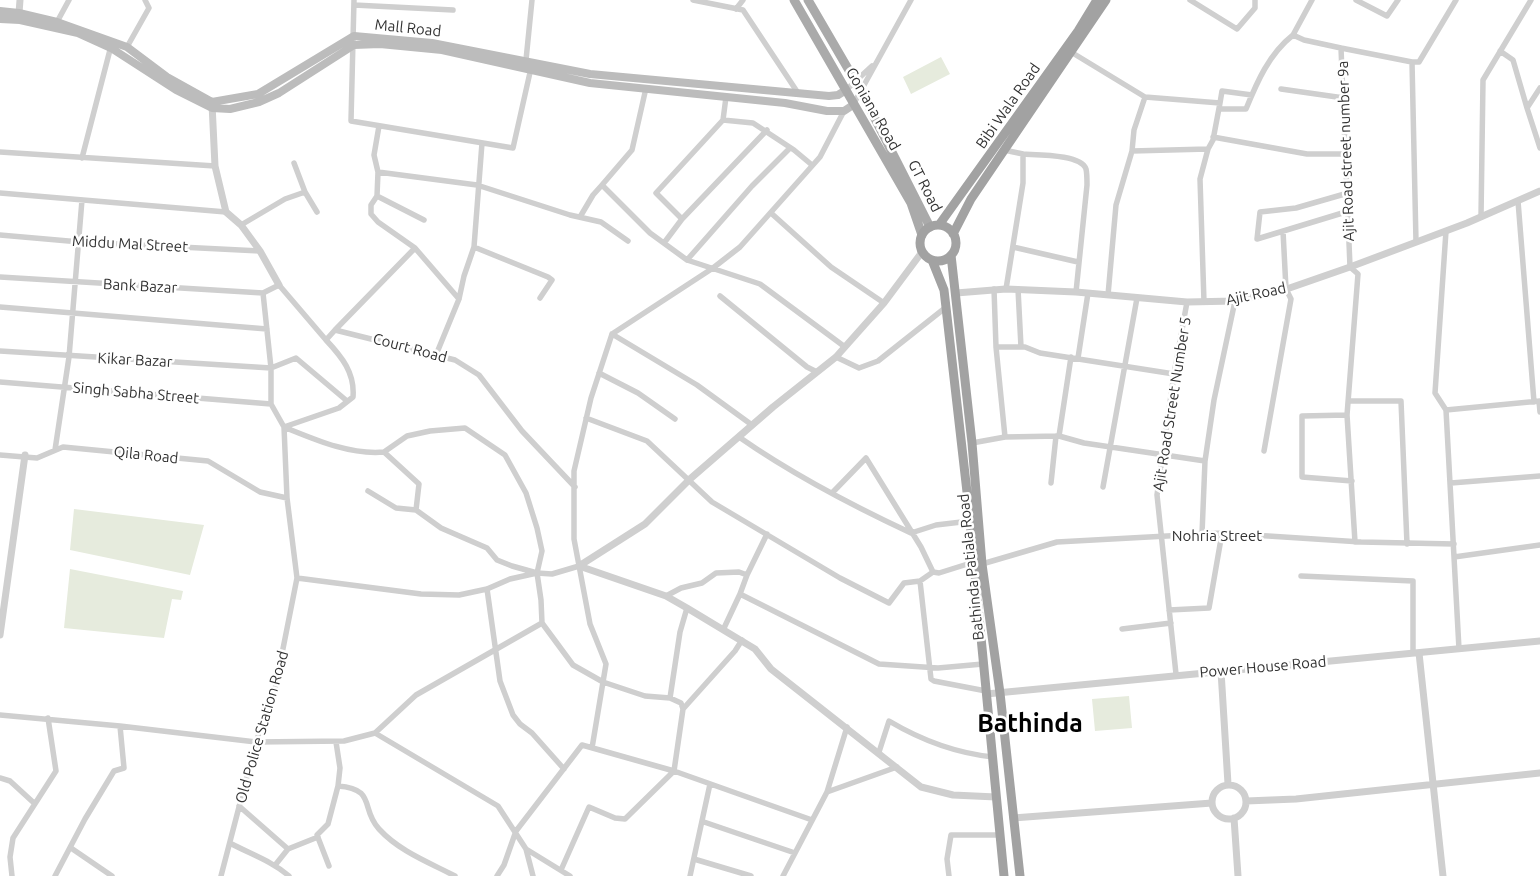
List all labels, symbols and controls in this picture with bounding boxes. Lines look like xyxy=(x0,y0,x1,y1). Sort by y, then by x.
street label: Mall Road xyxy=(374,16,442,40)
street label: Bibi Wala Road xyxy=(972,60,1044,152)
street label: Ajit Road street number 9a xyxy=(1334,60,1358,242)
street label: Goniana Road xyxy=(842,64,904,154)
street label: GT Road xyxy=(904,157,946,215)
street label: Middu Mal Street xyxy=(71,232,189,256)
street label: Bank Bazar xyxy=(102,275,178,297)
street label: Ajit Road xyxy=(1224,279,1288,309)
street label: Ajit Road Street Number 5 xyxy=(1149,315,1195,493)
street label: Court Road xyxy=(371,329,449,367)
street label: Kikar Bazar xyxy=(97,349,173,371)
street label: Singh Sabha Street xyxy=(72,379,200,407)
street label: Qila Road xyxy=(113,443,179,467)
street label: Bathinda Patiala Road xyxy=(954,493,988,641)
street label: Nohria Street xyxy=(1172,527,1262,545)
street label: Old Police Station Road xyxy=(232,649,292,805)
street label: Power House Road xyxy=(1199,652,1327,682)
district label: Bathinda xyxy=(977,709,1083,739)

